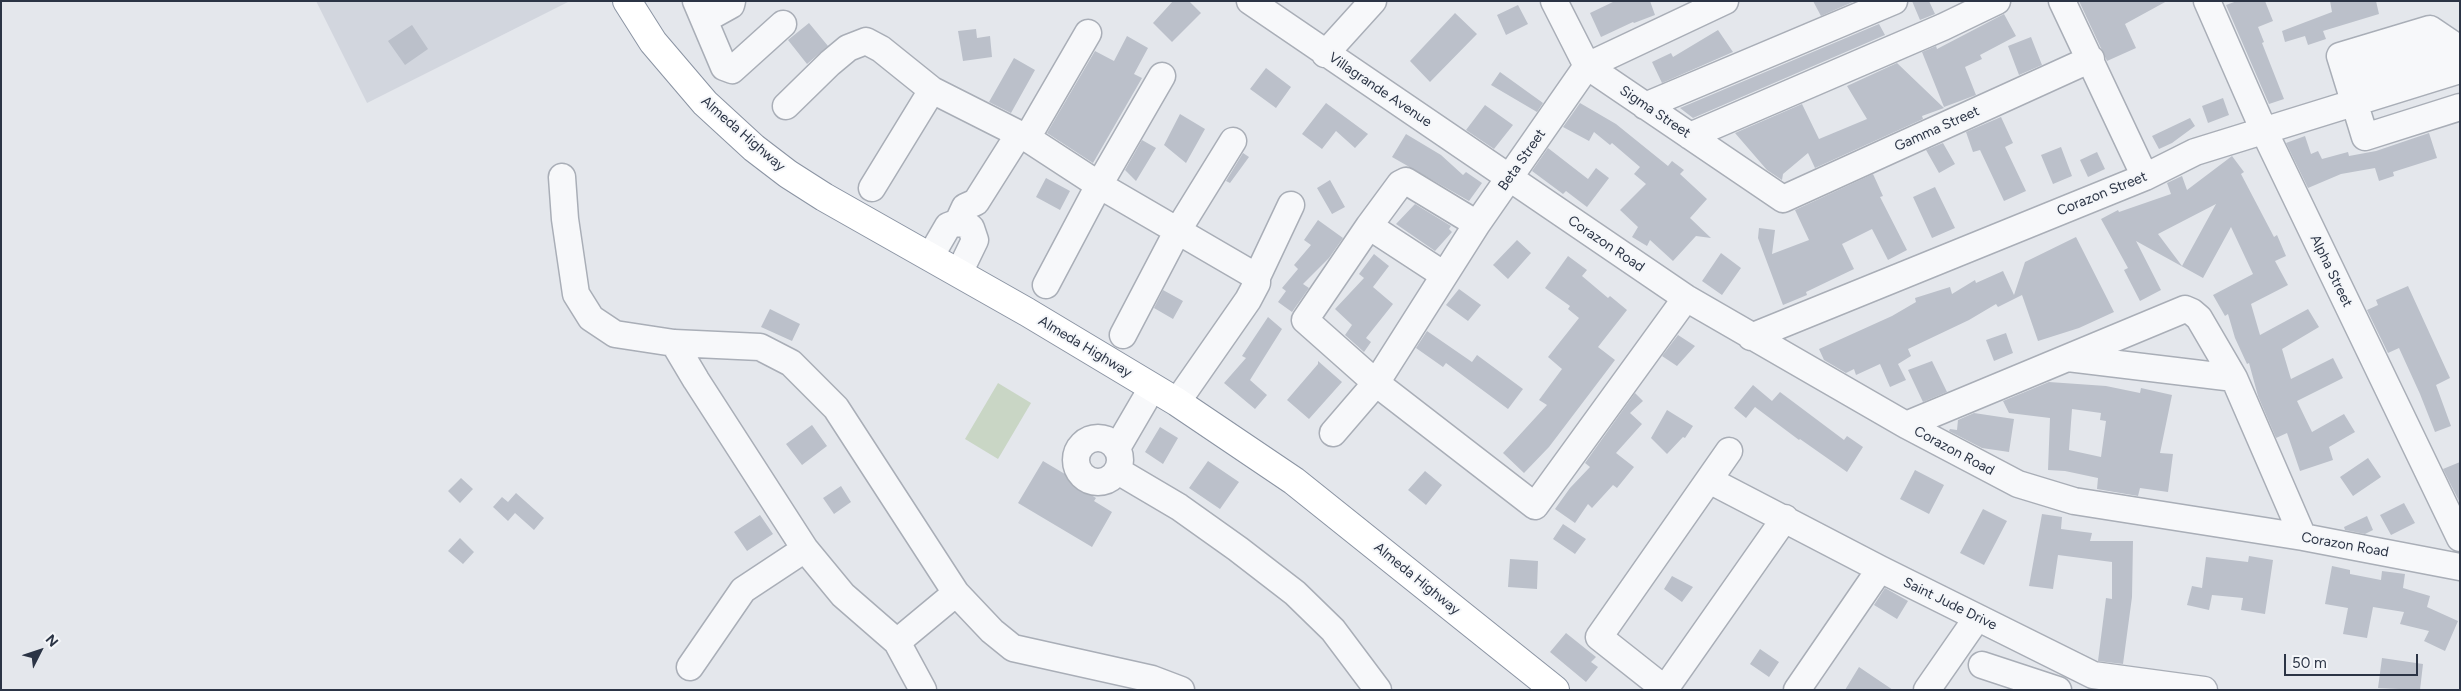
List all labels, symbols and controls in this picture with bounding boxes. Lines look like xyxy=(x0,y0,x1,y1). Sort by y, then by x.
street label: Villagrande Avenue xyxy=(1325,49,1435,131)
street label: Sigma Street xyxy=(1616,82,1694,142)
street label: Almeda Highway xyxy=(698,93,788,175)
street label: Gamma Street xyxy=(1892,103,1982,155)
street label: Beta Street xyxy=(1495,126,1549,194)
street label: Corazon Street xyxy=(2055,168,2149,220)
street label: Corazon Road xyxy=(1565,212,1647,276)
street label: Alpha Street xyxy=(2306,232,2356,310)
street label: Almeda Highway xyxy=(1035,313,1135,381)
street label: Corazon Road xyxy=(1911,423,1997,479)
street label: Corazon Road xyxy=(2300,529,2390,561)
street label: Almeda Highway xyxy=(1371,539,1463,619)
street label: Saint Jude Drive xyxy=(1900,574,2000,634)
north arrow xyxy=(15,626,65,676)
text: N xyxy=(42,631,62,650)
scale bar xyxy=(2286,644,2420,676)
text: 50 m xyxy=(2292,654,2327,672)

